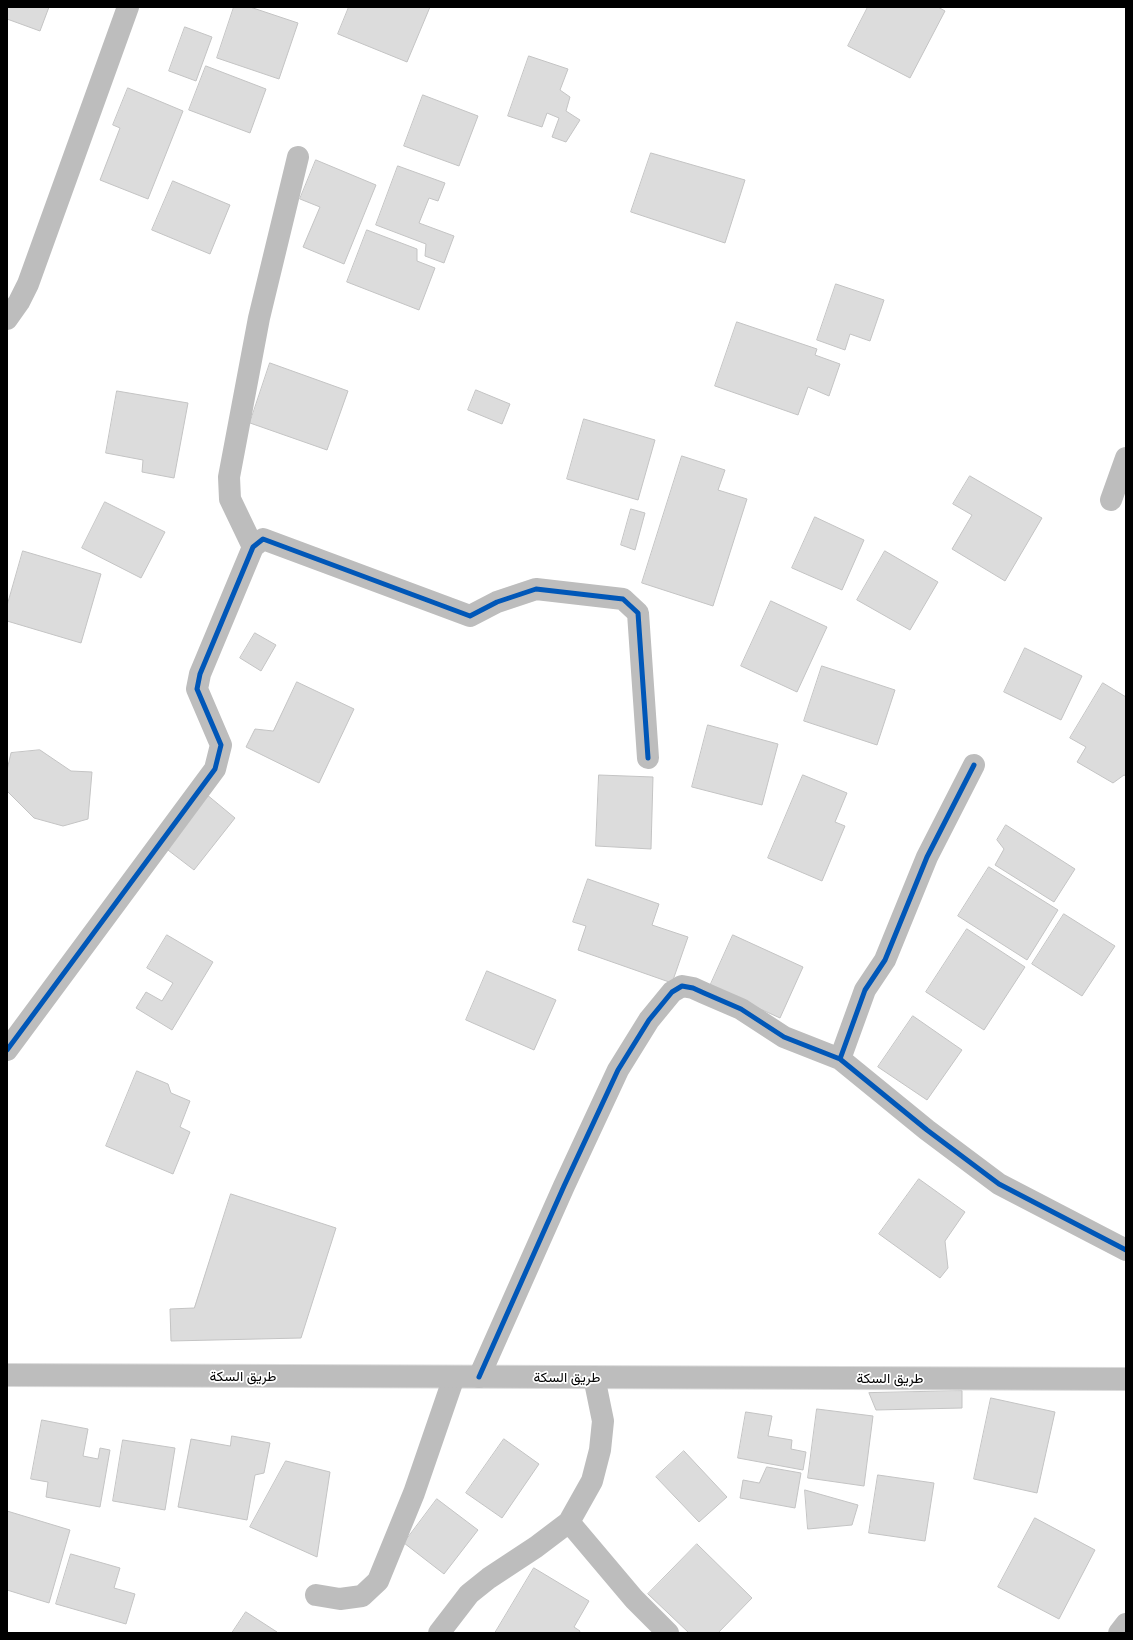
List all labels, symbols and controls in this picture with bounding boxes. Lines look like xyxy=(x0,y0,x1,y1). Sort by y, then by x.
street label: طريق السكة xyxy=(210,1368,276,1384)
street label: طريق السكة xyxy=(534,1369,600,1385)
street label: طريق السكة xyxy=(857,1370,923,1386)

